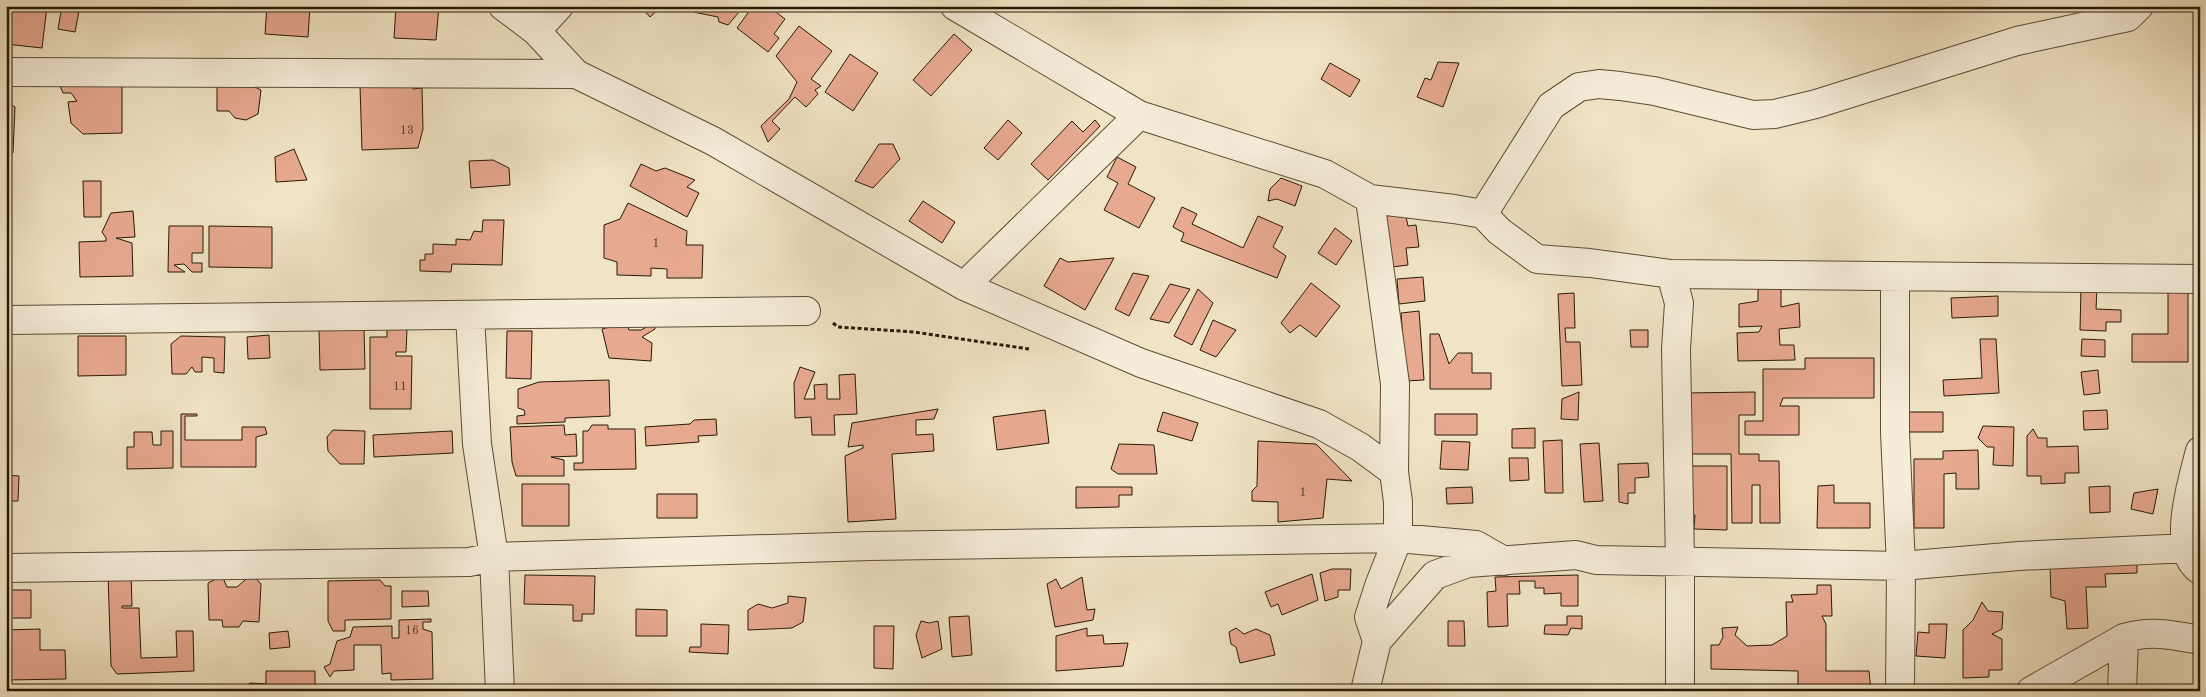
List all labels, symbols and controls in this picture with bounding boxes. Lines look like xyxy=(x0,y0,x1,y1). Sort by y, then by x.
house number: 13 xyxy=(400,125,414,137)
house number: 1 xyxy=(653,238,659,250)
house number: 11 xyxy=(393,381,407,393)
house number: 1 xyxy=(1300,487,1306,499)
house number: 16 xyxy=(405,625,419,637)

